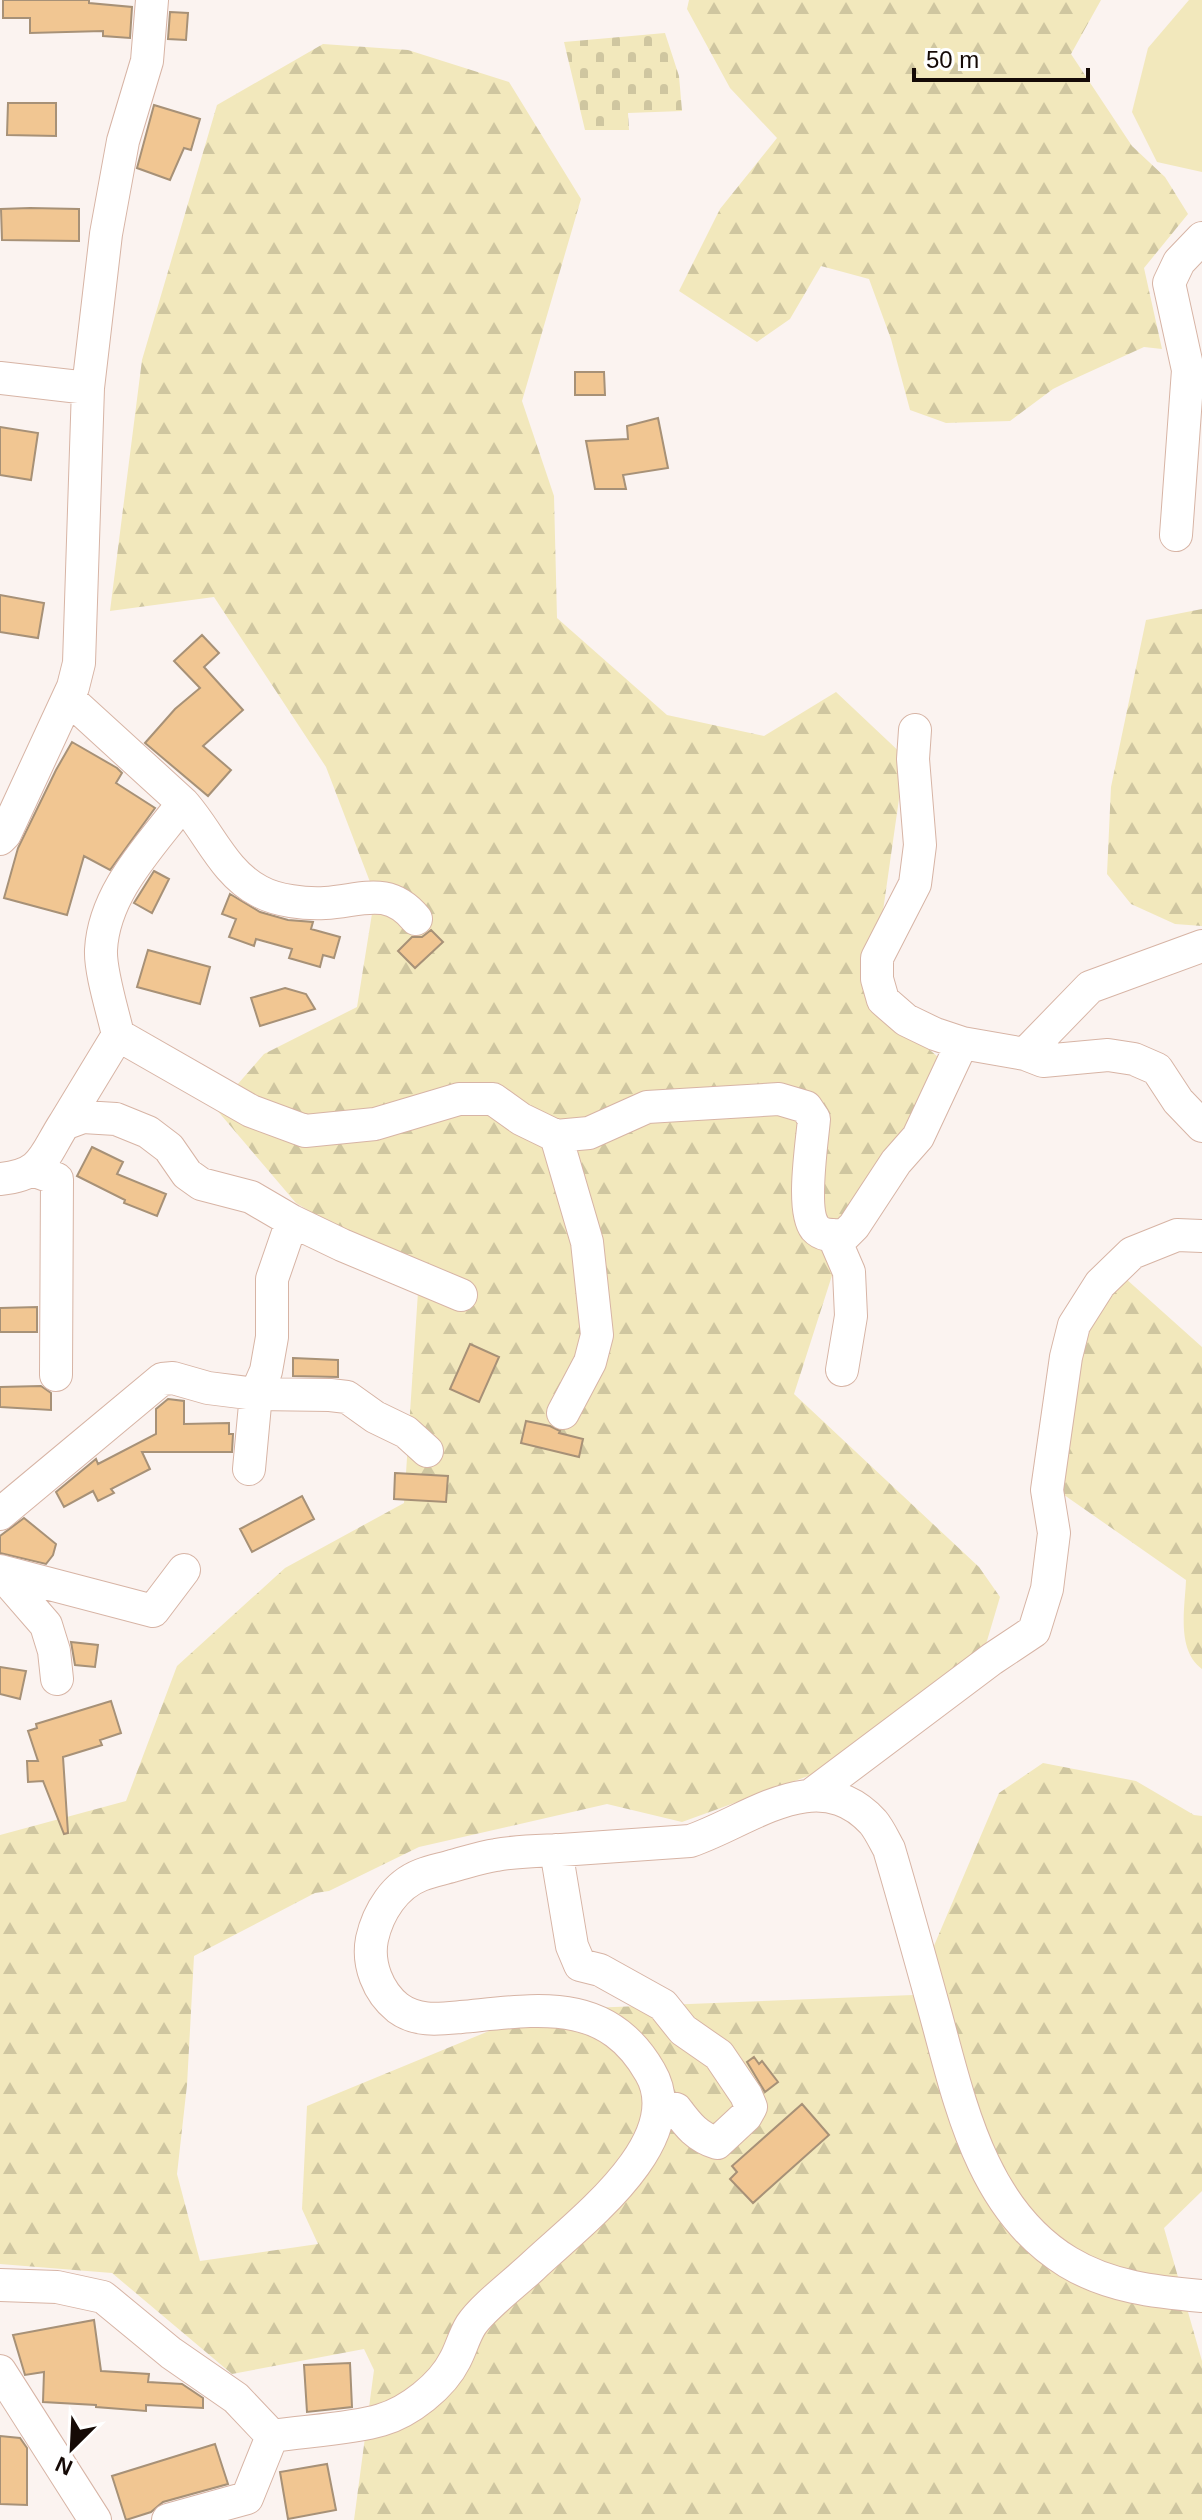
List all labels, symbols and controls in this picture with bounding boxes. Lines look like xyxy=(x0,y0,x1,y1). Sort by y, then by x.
scale bar xyxy=(914,32,1088,82)
text: 50 m xyxy=(926,46,979,73)
north arrow xyxy=(32,2408,112,2488)
text: N xyxy=(52,2451,76,2480)

